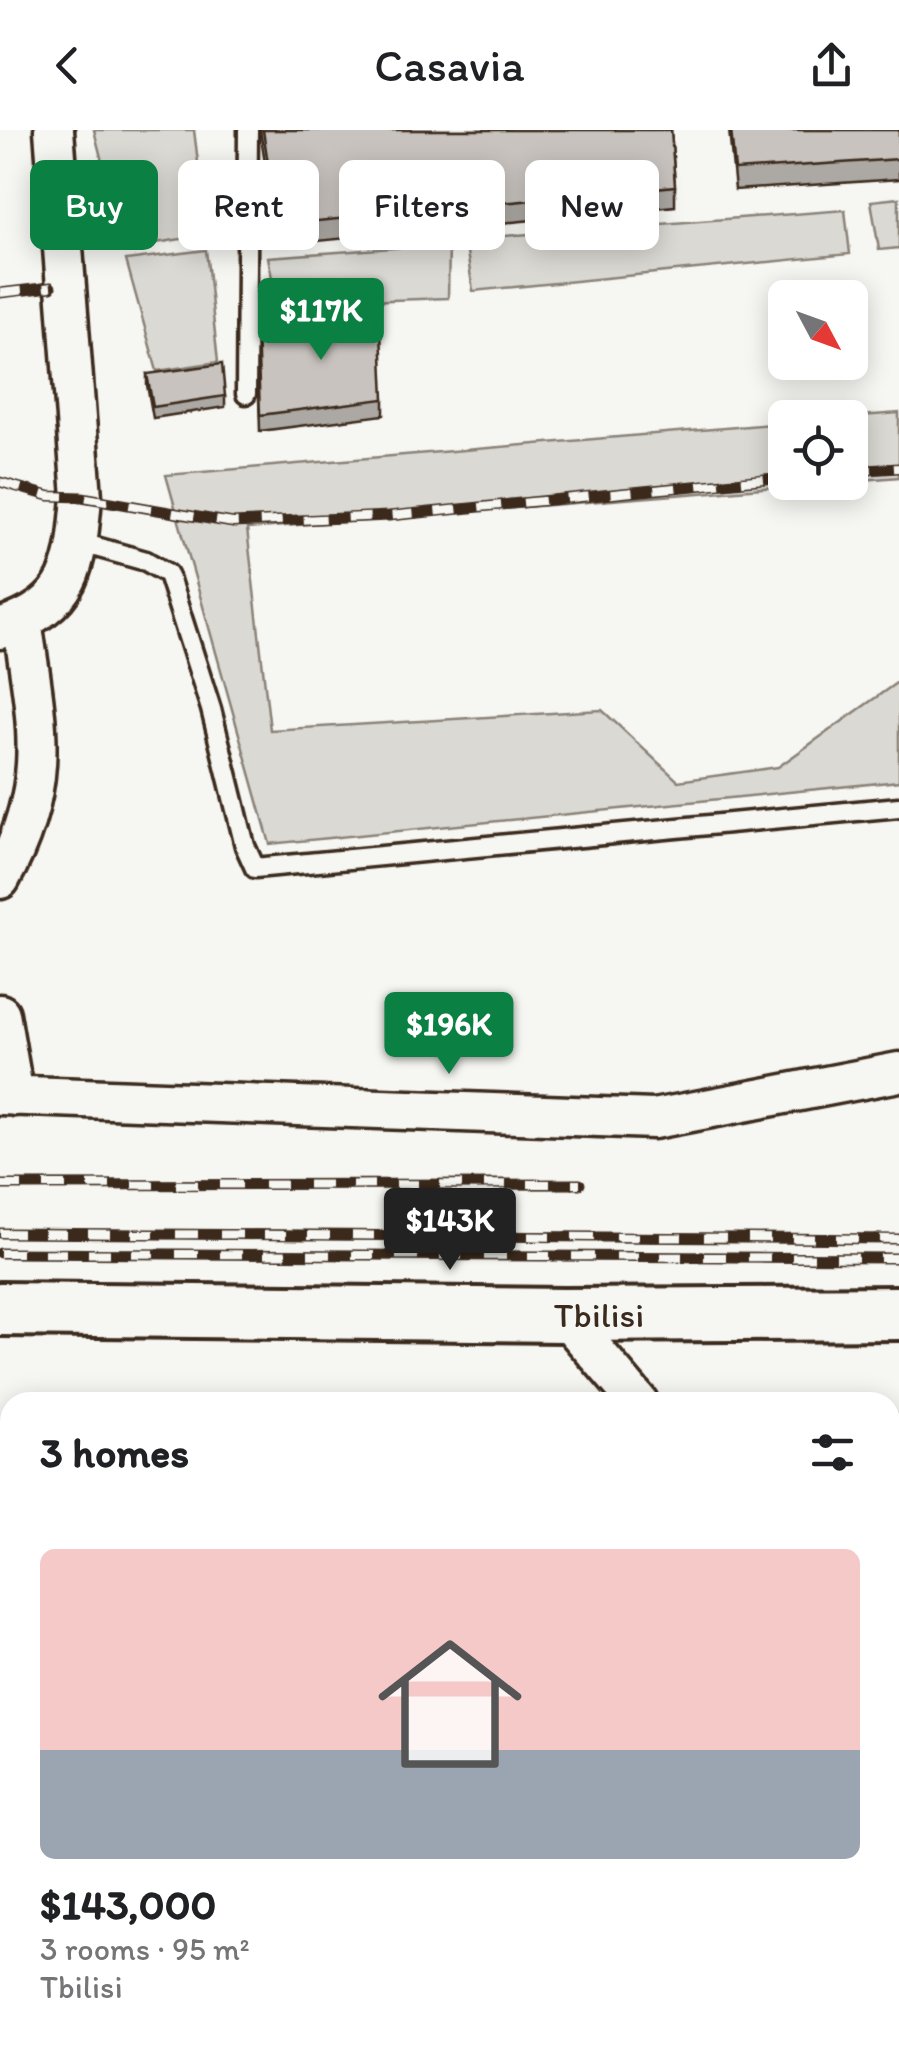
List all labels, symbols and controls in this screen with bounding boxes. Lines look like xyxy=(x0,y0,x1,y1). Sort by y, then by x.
icon: back xyxy=(40,38,95,93)
text: Casavia xyxy=(374,38,525,92)
icon: share xyxy=(804,38,859,93)
chip: Buy xyxy=(30,160,158,250)
chip: Rent xyxy=(178,160,319,250)
chip: Filters xyxy=(339,160,505,250)
chip: New xyxy=(525,160,659,250)
pin: $117K xyxy=(251,278,391,363)
north arrow xyxy=(768,280,868,380)
map controls xyxy=(768,280,868,500)
text: $117K xyxy=(280,291,362,329)
button: locate xyxy=(768,400,868,500)
pin: $196K xyxy=(379,992,519,1077)
text: $196K xyxy=(406,1005,492,1043)
pin: $143K xyxy=(380,1188,520,1273)
text: $143K xyxy=(406,1201,494,1239)
street label: Tbilisi xyxy=(554,1294,644,1336)
icon: filters xyxy=(805,1425,860,1480)
text: 3 homes xyxy=(40,1427,189,1478)
icon: home xyxy=(360,1614,540,1794)
text: $143,000 xyxy=(40,1879,216,1930)
text: 3 rooms · 95 m² xyxy=(40,1930,250,1968)
text: Tbilisi xyxy=(40,1968,123,2006)

